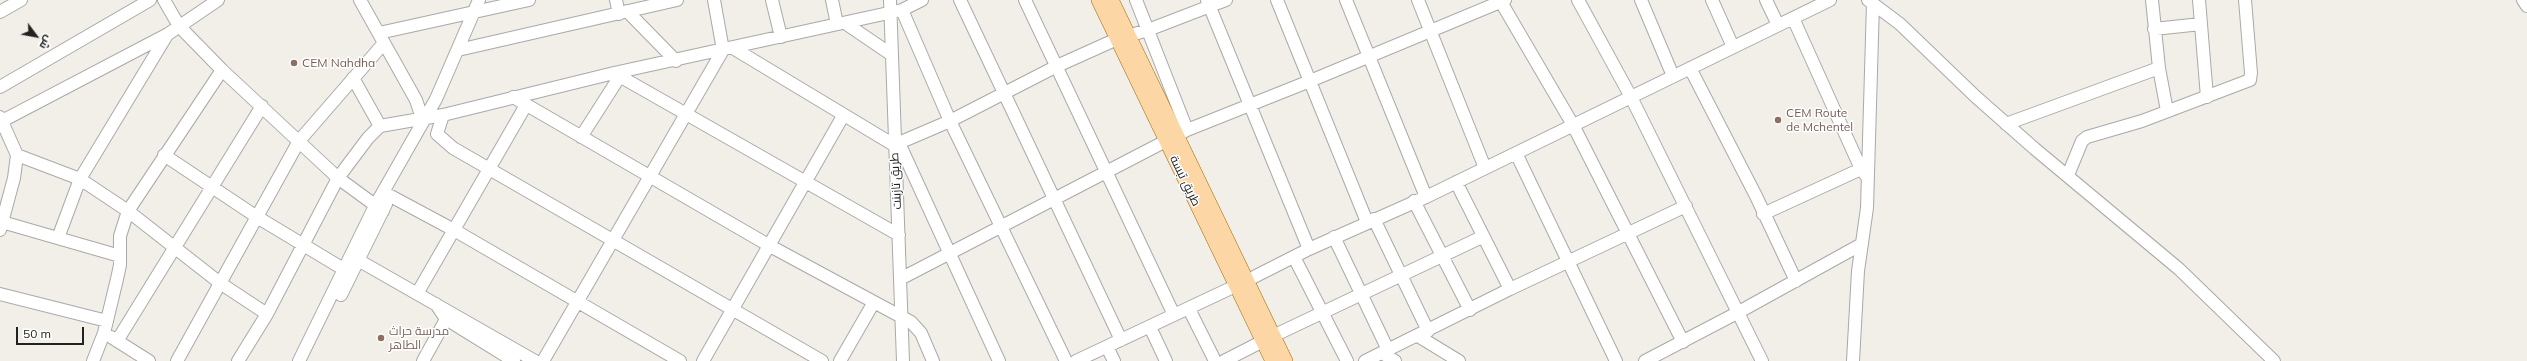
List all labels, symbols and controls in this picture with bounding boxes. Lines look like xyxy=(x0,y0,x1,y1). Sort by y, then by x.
north arrow xyxy=(16,16,56,56)
text: ش xyxy=(36,33,56,52)
place label: CEM Nahdha xyxy=(302,56,375,70)
marker: CEM Nahdha xyxy=(289,58,299,68)
place label: CEM Route de Mchentel xyxy=(1786,106,1853,134)
marker: CEM Route de Mchentel xyxy=(1773,115,1783,125)
street label: طريق تازبنت xyxy=(887,152,905,210)
street label: طريق تبسة xyxy=(1167,153,1203,209)
scale bar xyxy=(18,319,86,345)
place label: مدرسة حراث الطاهر xyxy=(389,324,449,352)
text: 50 m xyxy=(23,326,51,341)
marker: مدرسة حراث الطاهر xyxy=(376,333,386,343)

